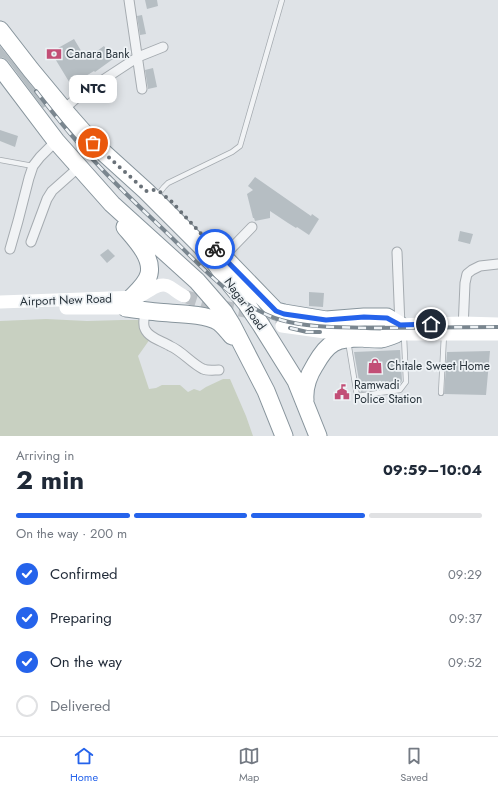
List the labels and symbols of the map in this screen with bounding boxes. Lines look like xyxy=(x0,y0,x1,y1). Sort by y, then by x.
bank icon: Canara Bank xyxy=(45,45,63,63)
place label: Canara Bank xyxy=(66,45,130,63)
callout: NTC xyxy=(69,75,117,103)
pin xyxy=(76,126,110,160)
courier xyxy=(195,229,235,269)
street label: Nagar Road xyxy=(220,274,270,334)
street label: Airport New Road xyxy=(20,289,112,311)
pin xyxy=(414,307,448,341)
shop icon: Chitale Sweet Home xyxy=(366,357,384,375)
place label: Chitale Sweet Home xyxy=(387,357,490,375)
place label: Ramwadi Police Station xyxy=(354,376,422,408)
public building icon: Ramwadi Police Station xyxy=(333,383,351,401)

